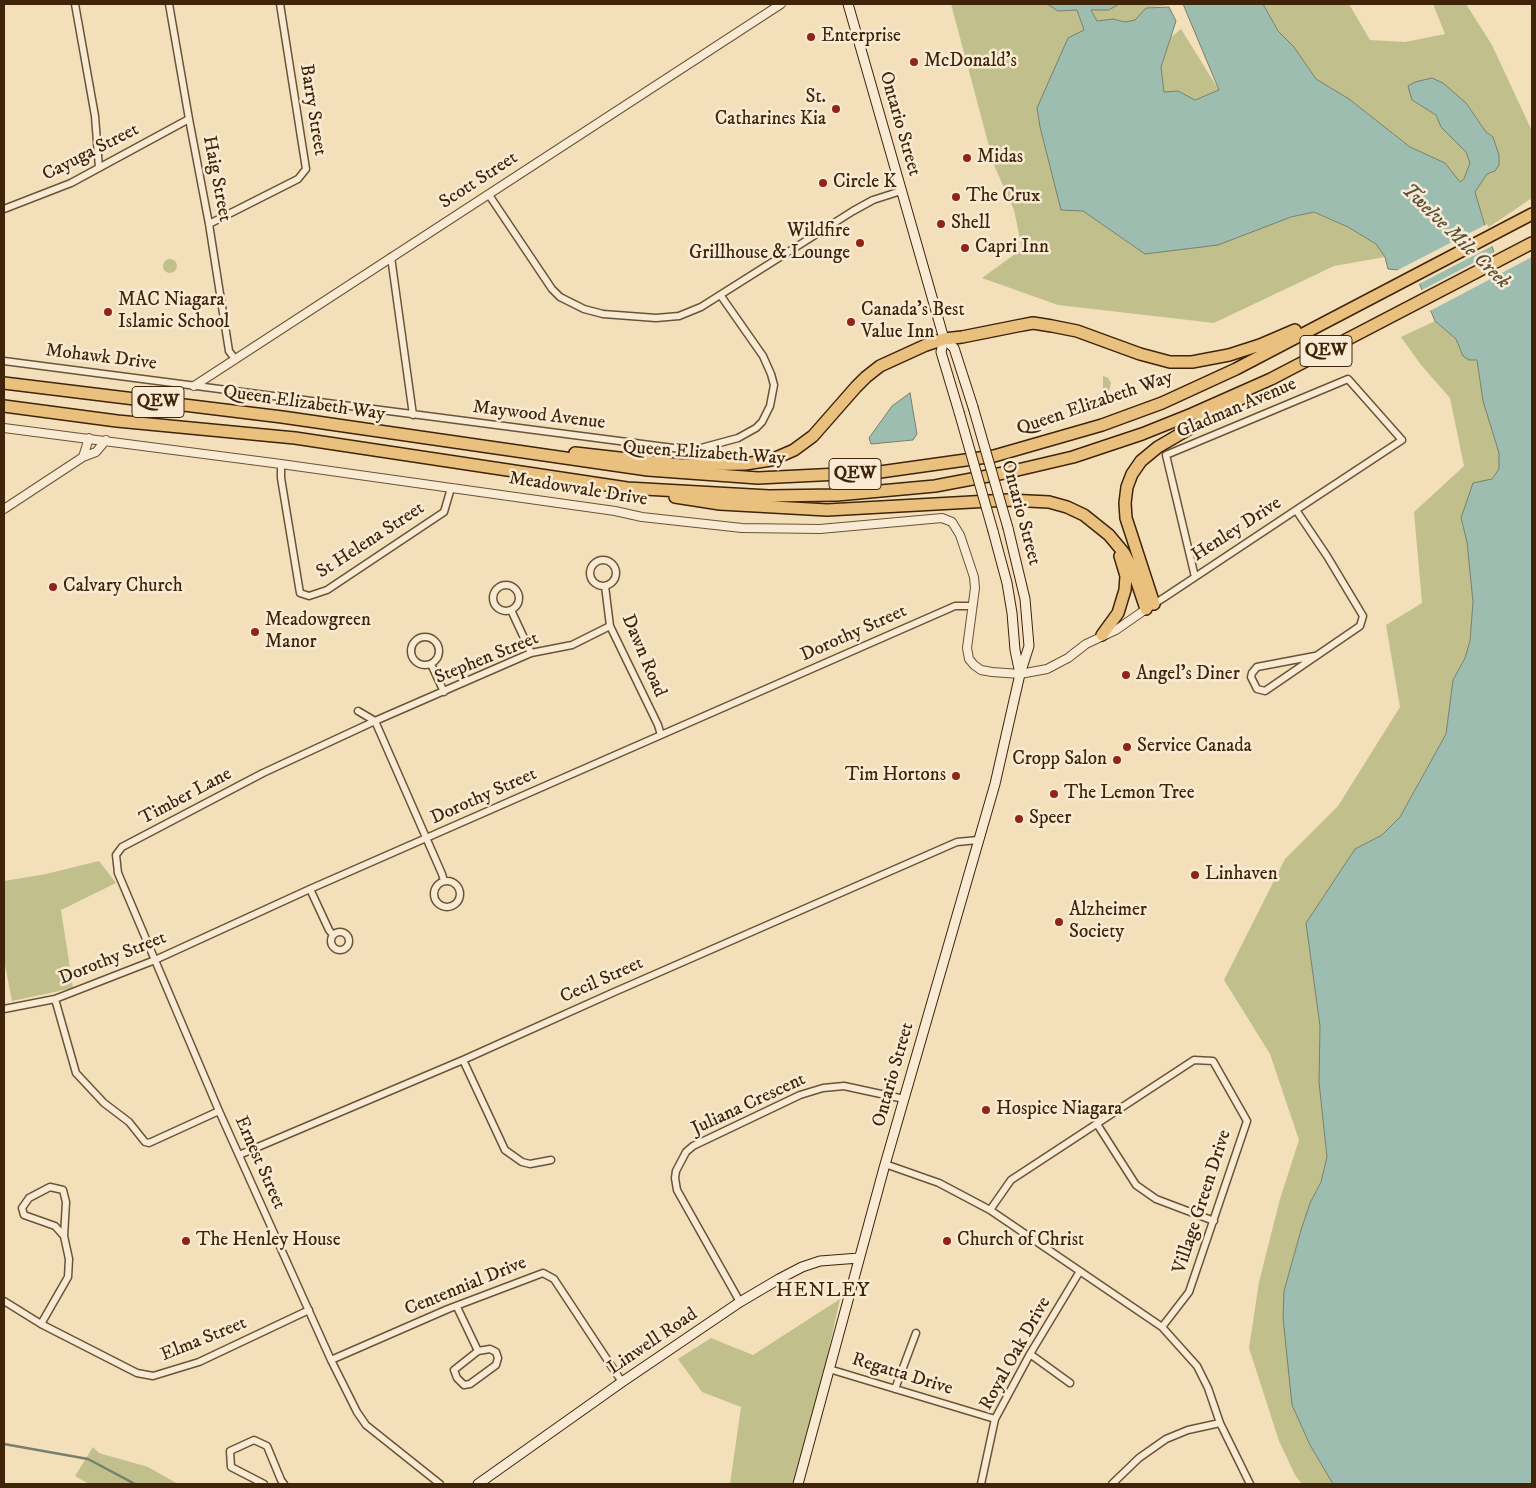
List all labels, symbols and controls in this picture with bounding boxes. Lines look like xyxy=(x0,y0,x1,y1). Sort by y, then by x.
place label: Enterprise xyxy=(821,26,901,48)
marker: Enterprise xyxy=(805,31,817,43)
place label: McDonald's xyxy=(924,51,1017,73)
marker: McDonald's xyxy=(908,56,920,68)
street label: Barry Street xyxy=(294,63,330,157)
street label: Ontario Street xyxy=(873,69,925,179)
place label: St. Catharines Kia xyxy=(715,87,826,131)
marker: St. Catharines Kia xyxy=(830,103,842,115)
street label: Cayuga Street xyxy=(39,119,143,187)
street label: Haig Street xyxy=(196,134,236,224)
street label: Scott Street xyxy=(436,147,522,215)
place label: Midas xyxy=(977,147,1023,169)
marker: Midas xyxy=(961,152,973,164)
place label: Circle K xyxy=(833,172,897,194)
marker: Circle K xyxy=(817,177,829,189)
water label: Twelve Mile Creek xyxy=(1396,179,1514,295)
place label: The Crux xyxy=(966,186,1040,208)
marker: The Crux xyxy=(950,191,962,203)
place label: Shell xyxy=(951,213,990,235)
marker: Shell xyxy=(935,218,947,230)
place label: Wildfire Grillhouse & Lounge xyxy=(689,221,850,265)
marker: Wildfire Grillhouse & Lounge xyxy=(854,237,866,249)
place label: Capri Inn xyxy=(975,237,1049,259)
marker: Capri Inn xyxy=(959,242,971,254)
place label: MAC Niagara Islamic School xyxy=(118,290,230,334)
place label: Canada's Best Value Inn xyxy=(861,300,964,344)
marker: MAC Niagara Islamic School xyxy=(102,306,114,318)
marker: Canada's Best Value Inn xyxy=(845,316,857,328)
road number: QEW xyxy=(1300,336,1352,366)
street label: Mohawk Drive xyxy=(44,340,158,376)
street label: Queen Elizabeth Way xyxy=(1014,367,1176,441)
street label: Gladman Avenue xyxy=(1174,374,1300,444)
street label: Queen Elizabeth Way xyxy=(221,381,387,427)
road number: QEW xyxy=(132,387,184,418)
street label: Maywood Avenue xyxy=(471,397,607,435)
street label: Queen Elizabeth Way xyxy=(622,437,786,471)
road number: QEW xyxy=(829,458,881,489)
street label: Ontario Street xyxy=(995,458,1045,568)
street label: Meadowvale Drive xyxy=(507,468,649,512)
street label: Henley Drive xyxy=(1188,493,1286,567)
street label: St Helena Street xyxy=(313,498,429,584)
place label: Calvary Church xyxy=(63,576,183,598)
marker: Calvary Church xyxy=(47,581,59,593)
street label: Dorothy Street xyxy=(797,600,911,668)
place label: Meadowgreen Manor xyxy=(265,610,371,654)
street label: Dawn Road xyxy=(615,611,671,701)
marker: Meadowgreen Manor xyxy=(249,626,261,638)
street label: Stephen Street xyxy=(432,628,542,690)
place label: Angel's Diner xyxy=(1136,664,1240,686)
marker: Angel's Diner xyxy=(1120,669,1132,681)
place label: Service Canada xyxy=(1137,736,1252,758)
marker: Service Canada xyxy=(1121,741,1133,753)
place label: Cropp Salon xyxy=(1012,749,1107,771)
marker: Cropp Salon xyxy=(1111,754,1123,766)
street label: Timber Lane xyxy=(136,763,236,831)
street label: Dorothy Street xyxy=(427,763,541,831)
place label: Tim Hortons xyxy=(845,765,946,787)
marker: Tim Hortons xyxy=(950,770,962,782)
place label: The Lemon Tree xyxy=(1064,783,1194,805)
marker: The Lemon Tree xyxy=(1048,788,1060,800)
place label: Speer xyxy=(1029,808,1071,830)
marker: Speer xyxy=(1013,813,1025,825)
place label: Linhaven xyxy=(1205,864,1278,886)
marker: Linhaven xyxy=(1189,869,1201,881)
place label: Alzheimer Society xyxy=(1069,900,1147,944)
marker: Alzheimer Society xyxy=(1053,916,1065,928)
street label: Dorothy Street xyxy=(56,927,170,991)
street label: Cecil Street xyxy=(557,953,647,1009)
street label: Ontario Street xyxy=(868,1020,920,1130)
street label: Juliana Crescent xyxy=(688,1069,810,1141)
place label: Hospice Niagara xyxy=(996,1099,1122,1121)
marker: Hospice Niagara xyxy=(980,1104,992,1116)
street label: Ernest Street xyxy=(228,1113,290,1213)
street label: Village Green Drive xyxy=(1169,1127,1237,1277)
place label: The Henley House xyxy=(196,1230,341,1252)
place label: Church of Christ xyxy=(957,1230,1084,1252)
marker: The Henley House xyxy=(180,1235,192,1247)
marker: Church of Christ xyxy=(941,1235,953,1247)
street label: Centennial Drive xyxy=(402,1252,530,1322)
district label: HENLEY xyxy=(775,1280,871,1304)
street label: Royal Oak Drive xyxy=(975,1293,1057,1415)
street label: Linwell Road xyxy=(604,1304,702,1380)
street label: Elma Street xyxy=(158,1312,250,1368)
street label: Regatta Drive xyxy=(849,1349,955,1401)

